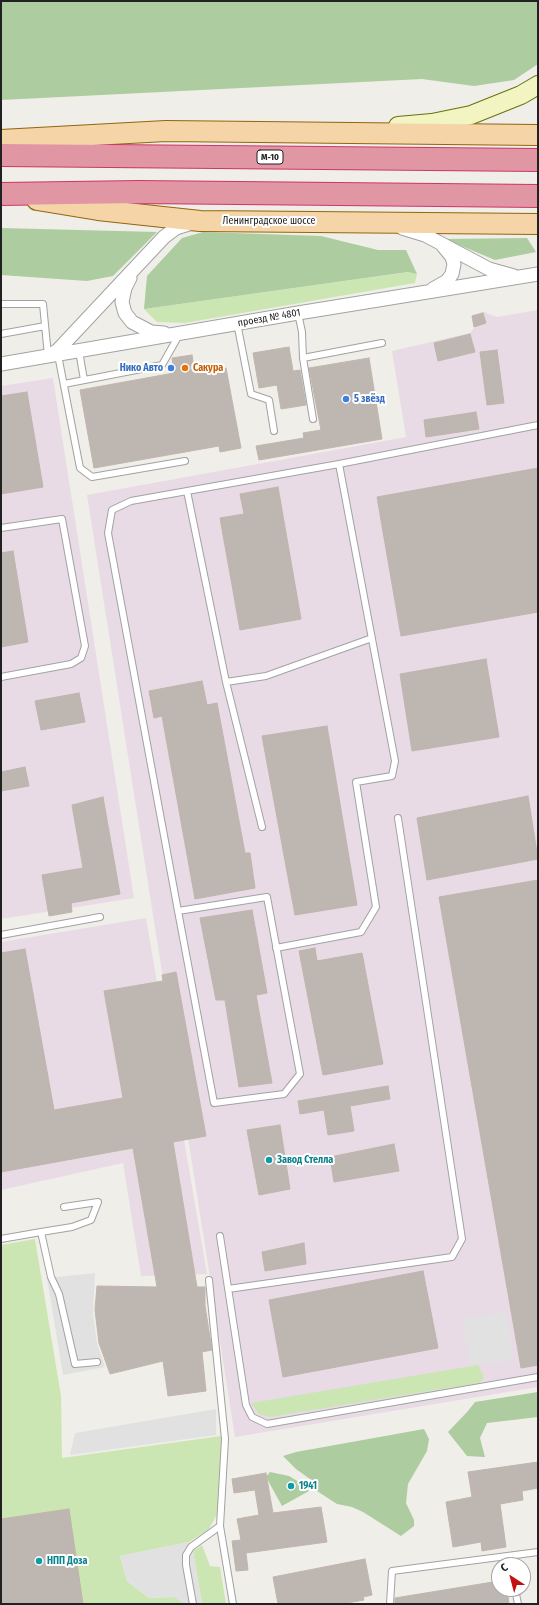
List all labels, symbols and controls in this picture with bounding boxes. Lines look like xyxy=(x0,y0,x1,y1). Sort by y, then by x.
road number: М-10 xyxy=(257,150,283,164)
street label: Ленинградское шоссе xyxy=(223,215,315,227)
street label: проезд № 4801 xyxy=(237,307,301,329)
place label: Нико Авто xyxy=(120,362,163,374)
place label: Сакура xyxy=(193,362,223,374)
marker: Нико Авто xyxy=(166,363,176,373)
marker: Сакура xyxy=(180,363,190,373)
place label: 5 звёзд xyxy=(354,393,385,405)
marker: 5 звёзд xyxy=(341,394,351,404)
place label: Завод Стелла xyxy=(277,1154,333,1166)
marker: Завод Стелла xyxy=(264,1155,274,1165)
place label: 1941 xyxy=(299,1480,317,1492)
marker: 1941 xyxy=(286,1481,296,1491)
place label: НПП Доза xyxy=(47,1555,87,1567)
marker: НПП Доза xyxy=(34,1556,44,1566)
north arrow xyxy=(491,1557,531,1597)
text: С xyxy=(498,1561,510,1575)

